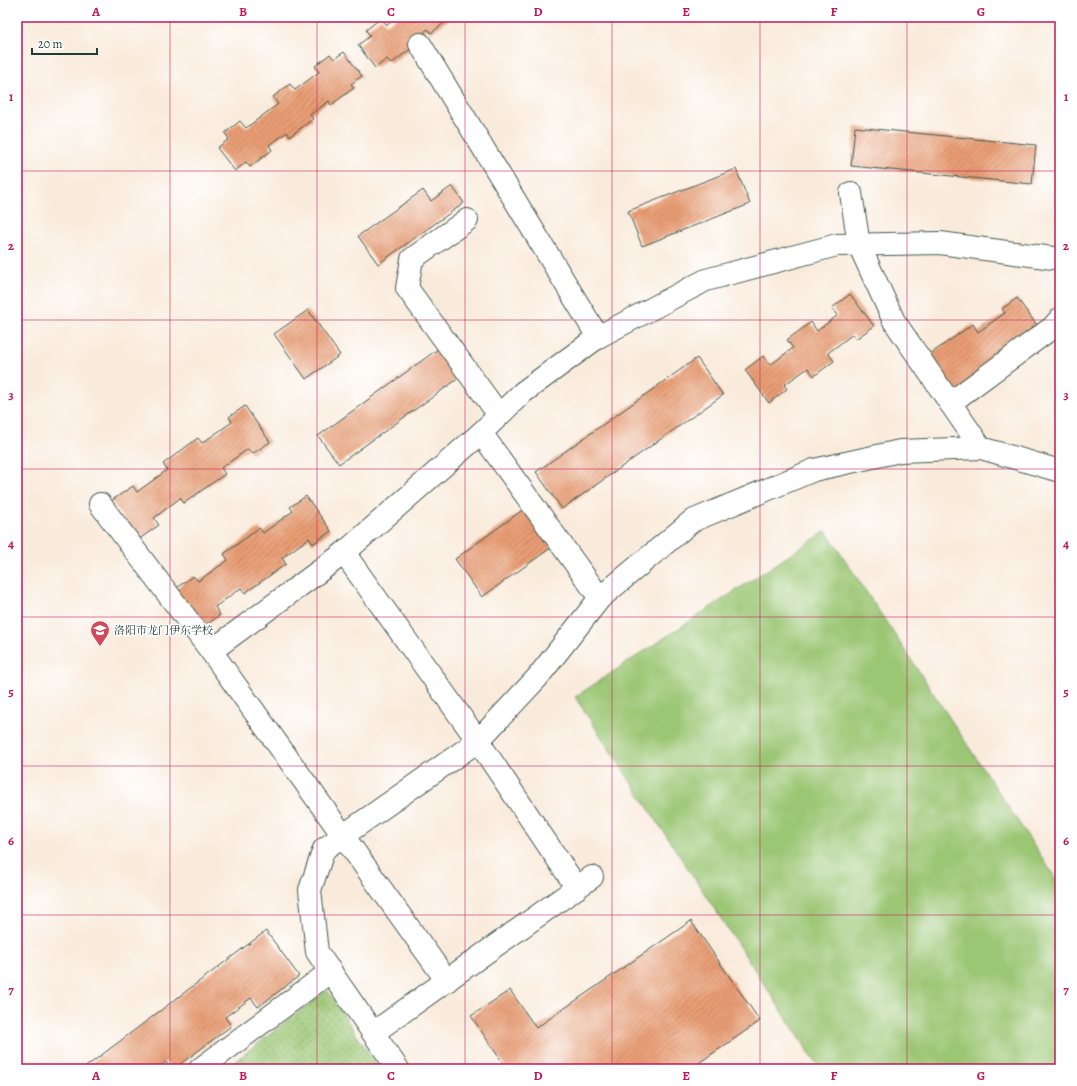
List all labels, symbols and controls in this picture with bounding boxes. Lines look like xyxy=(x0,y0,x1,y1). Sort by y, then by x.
text: A xyxy=(91,3,101,20)
text: B xyxy=(239,3,247,20)
text: C xyxy=(387,3,395,20)
text: D xyxy=(533,3,543,20)
text: E xyxy=(682,3,690,20)
text: F xyxy=(831,3,838,20)
text: G xyxy=(977,3,985,20)
scale bar xyxy=(32,30,97,56)
text: 20 m xyxy=(38,36,62,52)
text: 1 xyxy=(9,88,14,105)
text: 1 xyxy=(1064,88,1069,105)
text: 2 xyxy=(8,237,15,254)
text: 2 xyxy=(1063,237,1070,254)
text: 3 xyxy=(8,386,14,403)
text: 3 xyxy=(1063,386,1069,403)
text: 4 xyxy=(8,535,14,552)
text: 4 xyxy=(1063,535,1069,552)
school or university icon: 洛阳市龙门伊东学校 xyxy=(89,619,111,647)
place label: 洛阳市龙门伊东学校 xyxy=(114,623,213,638)
text: 5 xyxy=(8,683,14,700)
text: 5 xyxy=(1063,683,1069,700)
text: 6 xyxy=(8,832,14,849)
text: 6 xyxy=(1063,832,1069,849)
text: 7 xyxy=(8,981,14,998)
text: 7 xyxy=(1063,981,1069,998)
text: A xyxy=(91,1067,101,1084)
text: B xyxy=(239,1067,247,1084)
text: C xyxy=(387,1067,395,1084)
text: D xyxy=(533,1067,543,1084)
text: E xyxy=(682,1067,690,1084)
text: F xyxy=(831,1067,838,1084)
text: G xyxy=(977,1067,985,1084)

